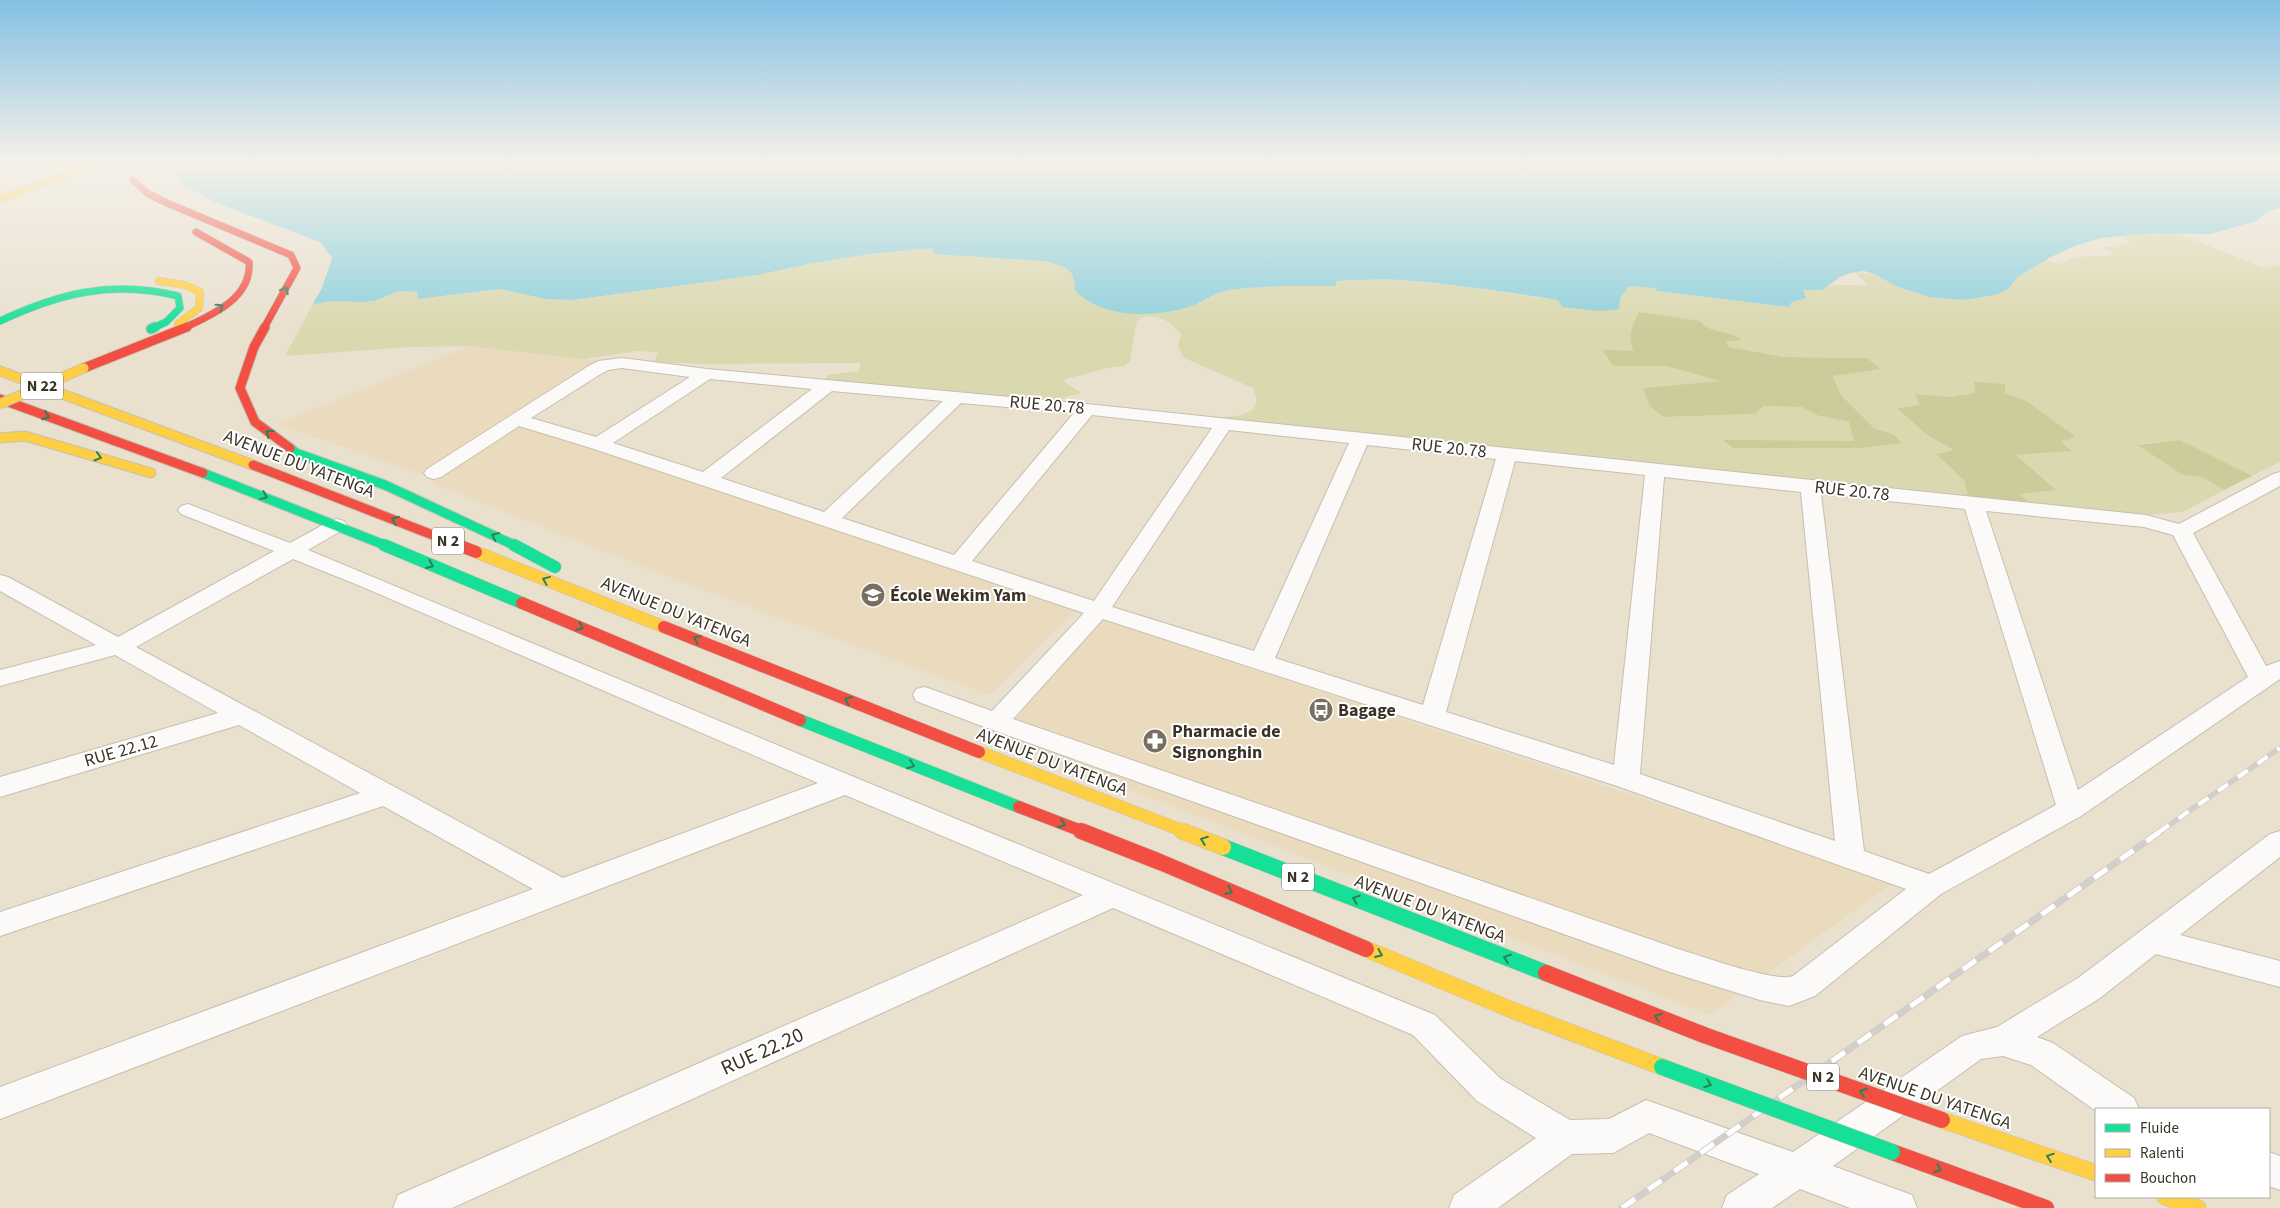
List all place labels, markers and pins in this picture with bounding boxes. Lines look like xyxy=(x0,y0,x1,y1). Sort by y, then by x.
school or university icon: École Wekim Yam xyxy=(860,582,886,608)
place label: École Wekim Yam xyxy=(890,583,1026,608)
bus stop icon: Bagage xyxy=(1308,697,1334,723)
place label: Bagage xyxy=(1338,698,1396,723)
place label: Pharmacie de Signonghin xyxy=(1172,719,1281,765)
pharmacy icon: Pharmacie de Signonghin xyxy=(1142,728,1168,754)

